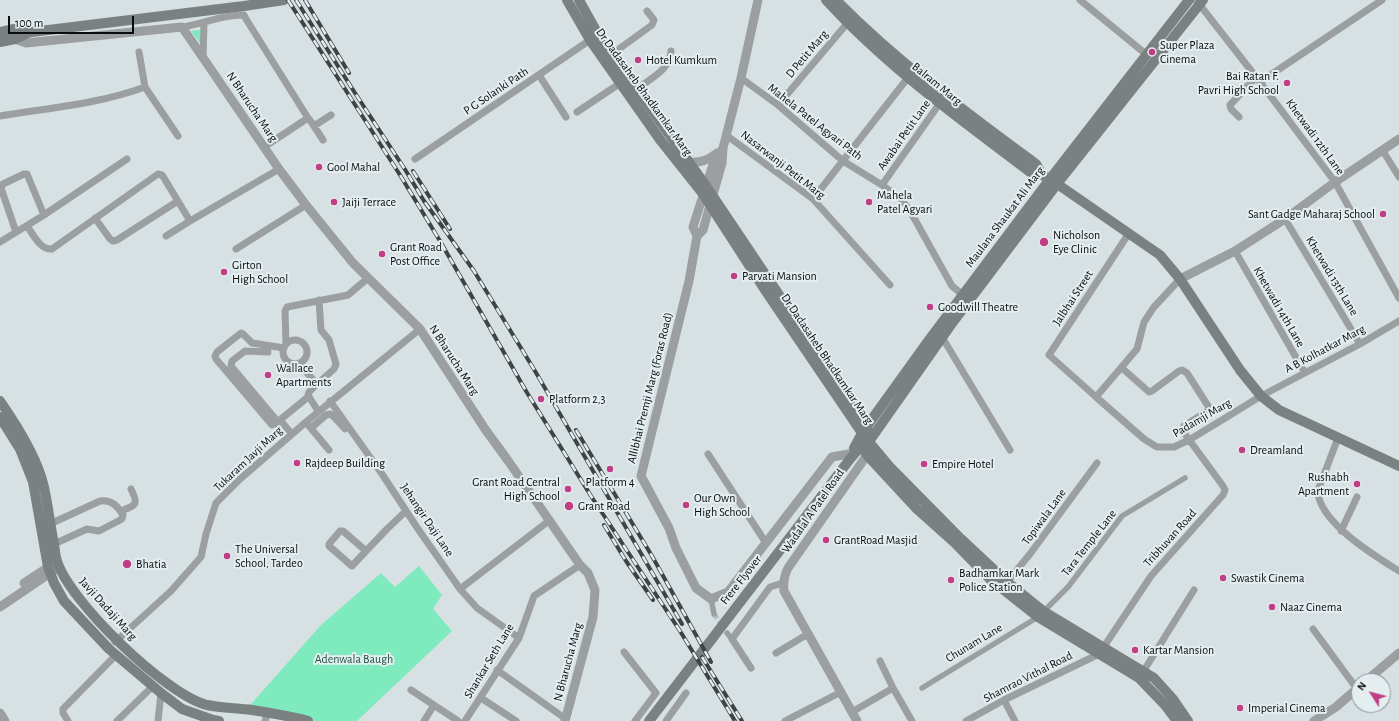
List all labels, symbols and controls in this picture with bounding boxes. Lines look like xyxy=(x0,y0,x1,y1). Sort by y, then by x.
scale bar xyxy=(10,8,136,34)
text: 100 m xyxy=(15,17,43,29)
street label: Dr Dadasaheb Bhadkamkar Marg xyxy=(593,25,695,159)
street label: D Petit Marg xyxy=(783,27,831,81)
place label: Super Plaza Cinema xyxy=(1160,38,1215,66)
marker: Super Plaza Cinema xyxy=(1147,47,1157,57)
place label: Hotel Kumkum xyxy=(646,53,717,67)
marker: Hotel Kumkum xyxy=(633,55,643,65)
street label: Balram Marg xyxy=(909,59,965,109)
street label: P G Solanki Path xyxy=(461,64,531,118)
street label: N Bharucha Marg xyxy=(223,69,281,145)
place label: Bai Ratan F. Pavri High School xyxy=(1198,69,1279,97)
marker: Bai Ratan F. Pavri High School xyxy=(1282,78,1292,88)
street label: Mahela Patel Agyari Path xyxy=(765,81,865,163)
street label: Khetwadi 12th Lane xyxy=(1283,96,1347,178)
street label: Awabai Petit Lane xyxy=(874,97,934,173)
street label: Nasarwanji Petit Marg xyxy=(738,128,828,202)
place label: Gool Mahal xyxy=(327,160,380,174)
marker: Gool Mahal xyxy=(314,162,324,172)
street label: Maulana Shaukat Ali Marg xyxy=(962,164,1048,270)
place label: Mahela Patel Agyari xyxy=(877,188,933,216)
place label: Jaiji Terrace xyxy=(342,195,396,209)
marker: Jaiji Terrace xyxy=(329,197,339,207)
marker: Mahela Patel Agyari xyxy=(864,197,874,207)
place label: Sant Gadge Maharaj School xyxy=(1248,207,1375,221)
marker: Sant Gadge Maharaj School xyxy=(1378,209,1388,219)
place label: Nicholson Eye Clinic xyxy=(1053,228,1100,256)
street label: Khetwadi 13th Lane xyxy=(1303,234,1361,318)
marker: Nicholson Eye Clinic xyxy=(1038,236,1050,248)
place label: Grant Road Post Office xyxy=(390,240,442,268)
marker: Grant Road Post Office xyxy=(377,249,387,259)
place label: Girton High School xyxy=(232,258,288,286)
street label: Khetwadi 14th Lane xyxy=(1250,264,1308,350)
marker: Girton High School xyxy=(219,267,229,277)
street label: Jalbhai Street xyxy=(1050,268,1096,328)
place label: Parvati Mansion xyxy=(742,269,817,283)
marker: Parvati Mansion xyxy=(729,271,739,281)
street label: Dr Dadasaheb Bhadkamkar Marg xyxy=(778,291,876,427)
place label: Goodwill Theatre xyxy=(938,300,1018,314)
marker: Goodwill Theatre xyxy=(925,302,935,312)
street label: Allibhai Premji Marg (Foras Road) xyxy=(624,311,676,465)
street label: N Bharucha Marg xyxy=(426,322,482,398)
street label: A B Kolhatkar Marg xyxy=(1282,322,1368,376)
place label: Wallace Apartments xyxy=(276,361,332,389)
marker: Wallace Apartments xyxy=(263,370,273,380)
place label: Platform 2,3 xyxy=(549,392,605,406)
marker: Platform 2,3 xyxy=(536,394,546,404)
street label: Padamji Marg xyxy=(1170,395,1234,441)
street label: Tukaram Javji Marg xyxy=(211,423,285,495)
place label: Dreamland xyxy=(1250,443,1303,457)
marker: Dreamland xyxy=(1237,445,1247,455)
place label: Rajdeep Building xyxy=(305,456,385,470)
place label: Empire Hotel xyxy=(932,457,994,471)
marker: Rajdeep Building xyxy=(292,458,302,468)
marker: Empire Hotel xyxy=(919,459,929,469)
marker: Platform 4 xyxy=(605,464,615,474)
street label: Wadalal A Patel Road xyxy=(779,466,847,556)
place label: Rushabh Apartment xyxy=(1298,470,1349,498)
place label: Grant Road Central High School xyxy=(472,475,560,503)
place label: Platform 4 xyxy=(586,475,634,489)
marker: Rushabh Apartment xyxy=(1352,479,1362,489)
street label: Jehangir Daji Lane xyxy=(397,481,457,559)
marker: Grant Road Central High School xyxy=(563,484,573,494)
street label: Topiwala Lane xyxy=(1019,486,1069,548)
place label: Our Own High School xyxy=(694,491,750,519)
place label: Grant Road xyxy=(578,499,630,513)
marker: Grant Road xyxy=(563,500,575,512)
marker: Our Own High School xyxy=(681,500,691,510)
street label: Tribhuvan Road xyxy=(1140,506,1200,570)
street label: Tara Temple Lane xyxy=(1058,507,1120,579)
place label: GrantRoad Masjid xyxy=(834,533,917,547)
marker: GrantRoad Masjid xyxy=(821,535,831,545)
place label: The Universal School, Tardeo xyxy=(235,542,303,570)
marker: The Universal School, Tardeo xyxy=(222,551,232,561)
street label: Frere Flyover xyxy=(717,552,765,608)
place label: Bhatia xyxy=(136,557,167,571)
marker: Bhatia xyxy=(121,558,133,570)
place label: Badhamkar Mark Police Station xyxy=(959,566,1039,594)
place label: Swastik Cinema xyxy=(1231,571,1304,585)
marker: Swastik Cinema xyxy=(1218,573,1228,583)
street label: Javji Dadaji Marg xyxy=(76,575,140,643)
marker: Badhamkar Mark Police Station xyxy=(946,575,956,585)
place label: Naaz Cinema xyxy=(1280,600,1342,614)
marker: Naaz Cinema xyxy=(1267,602,1277,612)
street label: Chunam Lane xyxy=(943,620,1005,666)
street label: Shankar Seth Lane xyxy=(461,621,517,701)
street label: N Bharucha Marg xyxy=(551,621,585,703)
place label: Kartar Mansion xyxy=(1143,643,1214,657)
marker: Kartar Mansion xyxy=(1130,645,1140,655)
street label: Shamrao Vithal Road xyxy=(981,648,1075,706)
park label: Adenwala Baugh xyxy=(315,652,393,666)
north arrow xyxy=(1351,673,1391,713)
text: N xyxy=(1355,680,1368,693)
place label: Imperial Cinema xyxy=(1248,701,1326,715)
marker: Imperial Cinema xyxy=(1235,703,1245,713)

